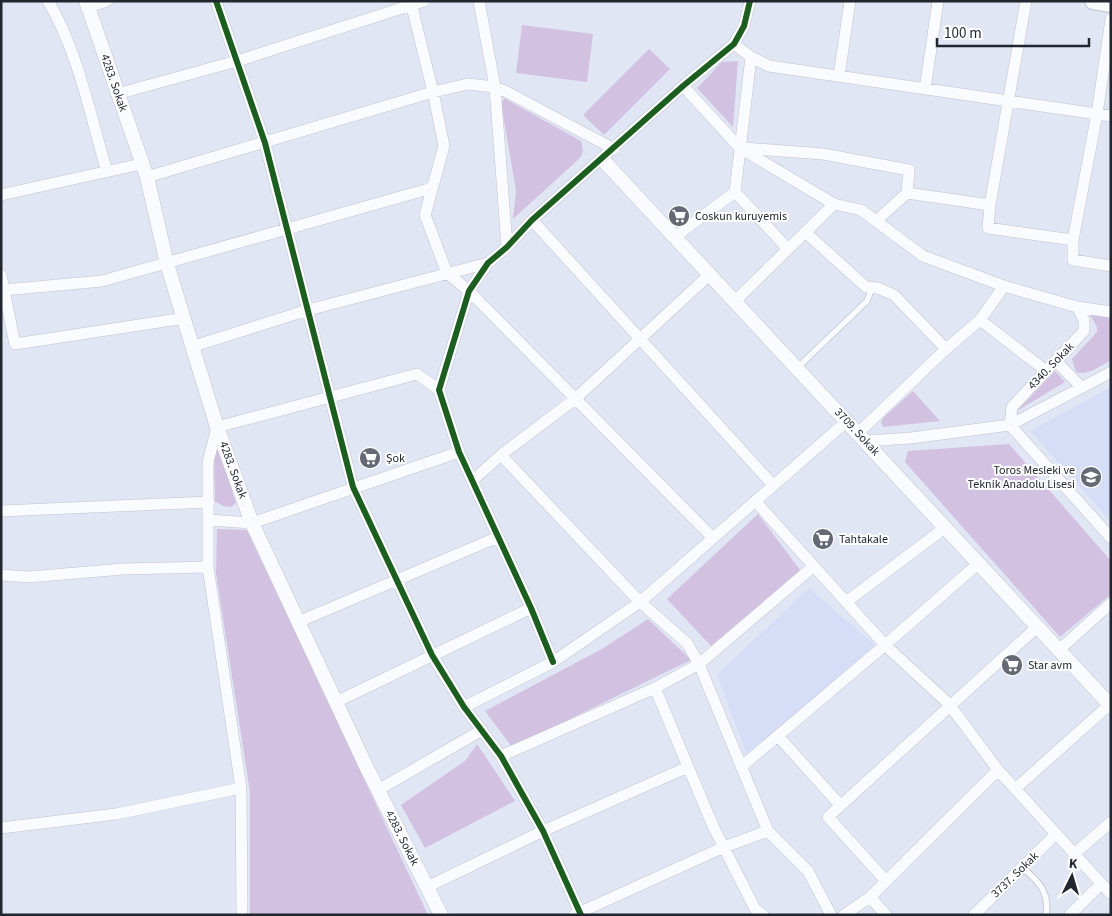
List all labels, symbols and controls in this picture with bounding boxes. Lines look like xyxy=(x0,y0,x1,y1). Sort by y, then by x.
scale bar xyxy=(937,15,1090,47)
text: 100 m xyxy=(944,23,982,44)
street label: 4283. Sokak xyxy=(96,52,132,114)
supermarket icon: Coskun kuruyemis xyxy=(667,204,691,228)
place label: Coskun kuruyemis xyxy=(695,208,787,225)
street label: 4340. Sokak xyxy=(1024,338,1078,393)
street label: 3709. Sokak xyxy=(830,404,884,460)
street label: 4283. Sokak xyxy=(215,439,251,501)
supermarket icon: Şok xyxy=(358,446,382,470)
place label: Şok xyxy=(386,450,405,467)
place label: Toros Mesleki ve Teknik Anadolu Lisesi xyxy=(968,462,1075,493)
school or university icon: Toros Mesleki ve Teknik Anadolu Lisesi xyxy=(1079,465,1103,489)
supermarket icon: Tahtakale xyxy=(811,527,835,551)
place label: Tahtakale xyxy=(839,531,888,548)
supermarket icon: Star avm xyxy=(1000,653,1024,677)
place label: Star avm xyxy=(1028,657,1072,674)
street label: 4283. Sokak xyxy=(381,807,423,869)
street label: 3737. Sokak xyxy=(988,848,1043,902)
north arrow xyxy=(1047,851,1097,901)
text: K xyxy=(1068,854,1079,874)

